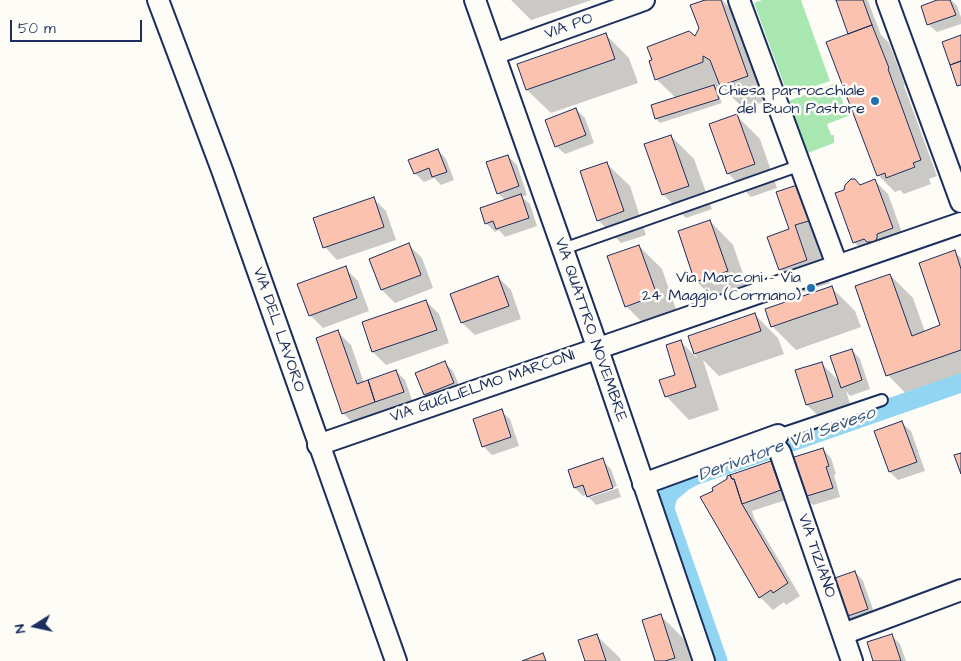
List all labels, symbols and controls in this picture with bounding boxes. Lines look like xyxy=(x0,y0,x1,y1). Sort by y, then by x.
street label: VIA PO xyxy=(542,9,596,45)
scale bar xyxy=(12,10,145,42)
text: 50 m xyxy=(18,18,56,39)
place label: Chiesa parrocchiale del Buon Pastore xyxy=(718,82,865,120)
marker: Chiesa parrocchiale del Buon Pastore xyxy=(869,95,881,107)
street label: VIA QUATTRO NOVEMBRE xyxy=(549,235,631,425)
street label: VIA DEL LAVORO xyxy=(248,265,308,395)
place label: Via Marconi - Via 24 Maggio (Cormano) xyxy=(642,269,801,307)
marker: Via Marconi - Via 24 Maggio (Cormano) xyxy=(805,282,817,294)
street label: VIA GUGLIELMO MARCONI xyxy=(388,346,578,428)
water label: Derivatore Val Seveso xyxy=(696,403,878,487)
street label: VIA TIZIANO xyxy=(793,512,839,600)
north arrow xyxy=(10,601,60,651)
text: N xyxy=(10,623,31,635)

